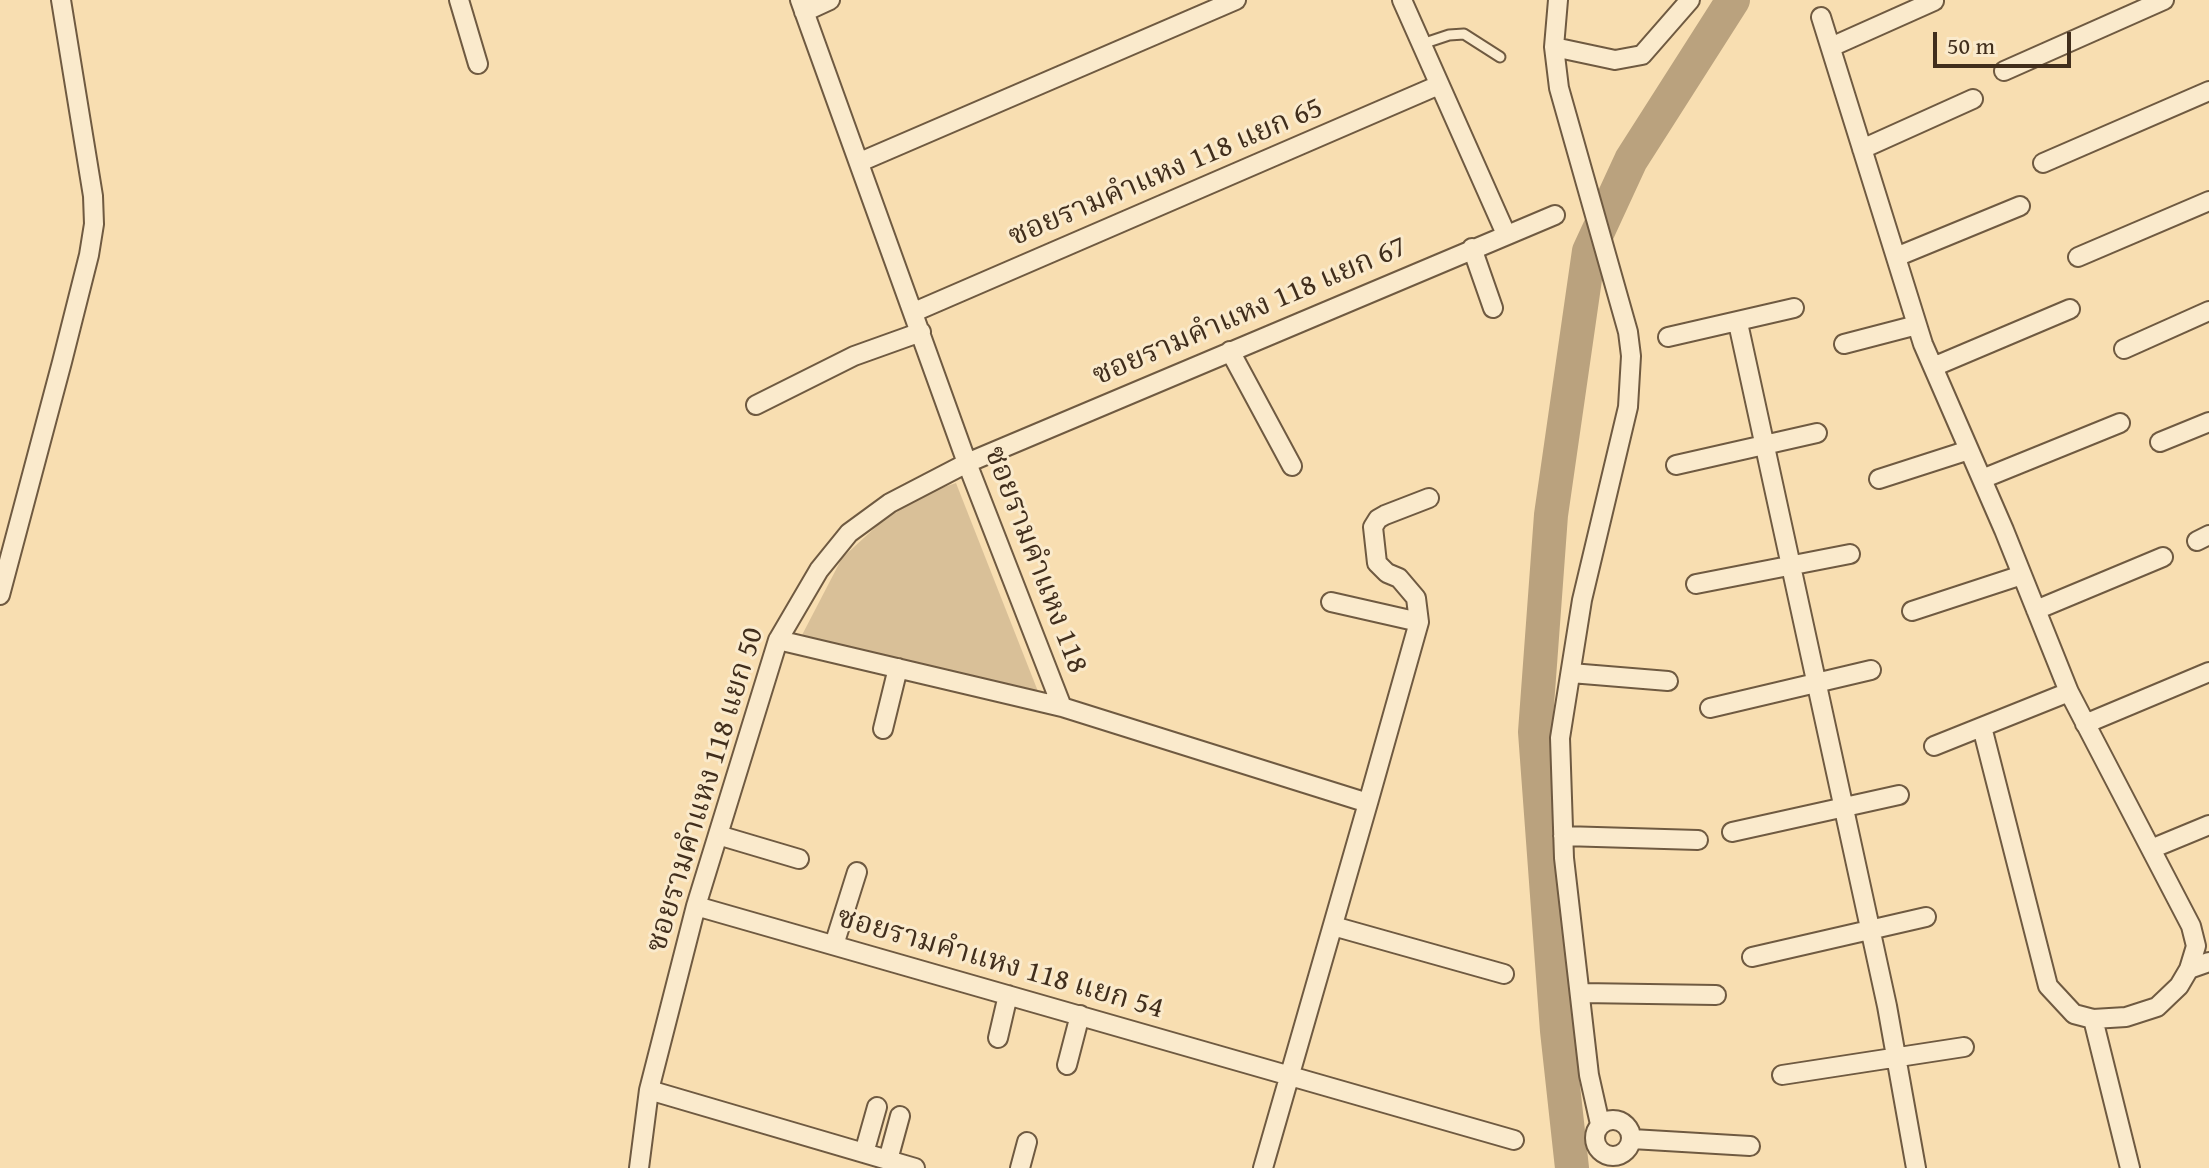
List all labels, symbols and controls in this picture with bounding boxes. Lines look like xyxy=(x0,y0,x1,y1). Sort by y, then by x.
scale bar xyxy=(1937,16,2075,66)
text: 50 m xyxy=(1947,28,1995,63)
street label: ซอยรามคำแหง 118 แยก 65 xyxy=(1004,90,1328,256)
street label: ซอยรามคำแหง 118 แยก 67 xyxy=(1088,229,1412,395)
street label: ซอยรามคำแหง 118 xyxy=(975,442,1095,678)
street label: ซอยรามคำแหง 118 แยก 50 xyxy=(639,623,773,957)
street label: ซอยรามคำแหง 118 แยก 54 xyxy=(833,900,1167,1028)

